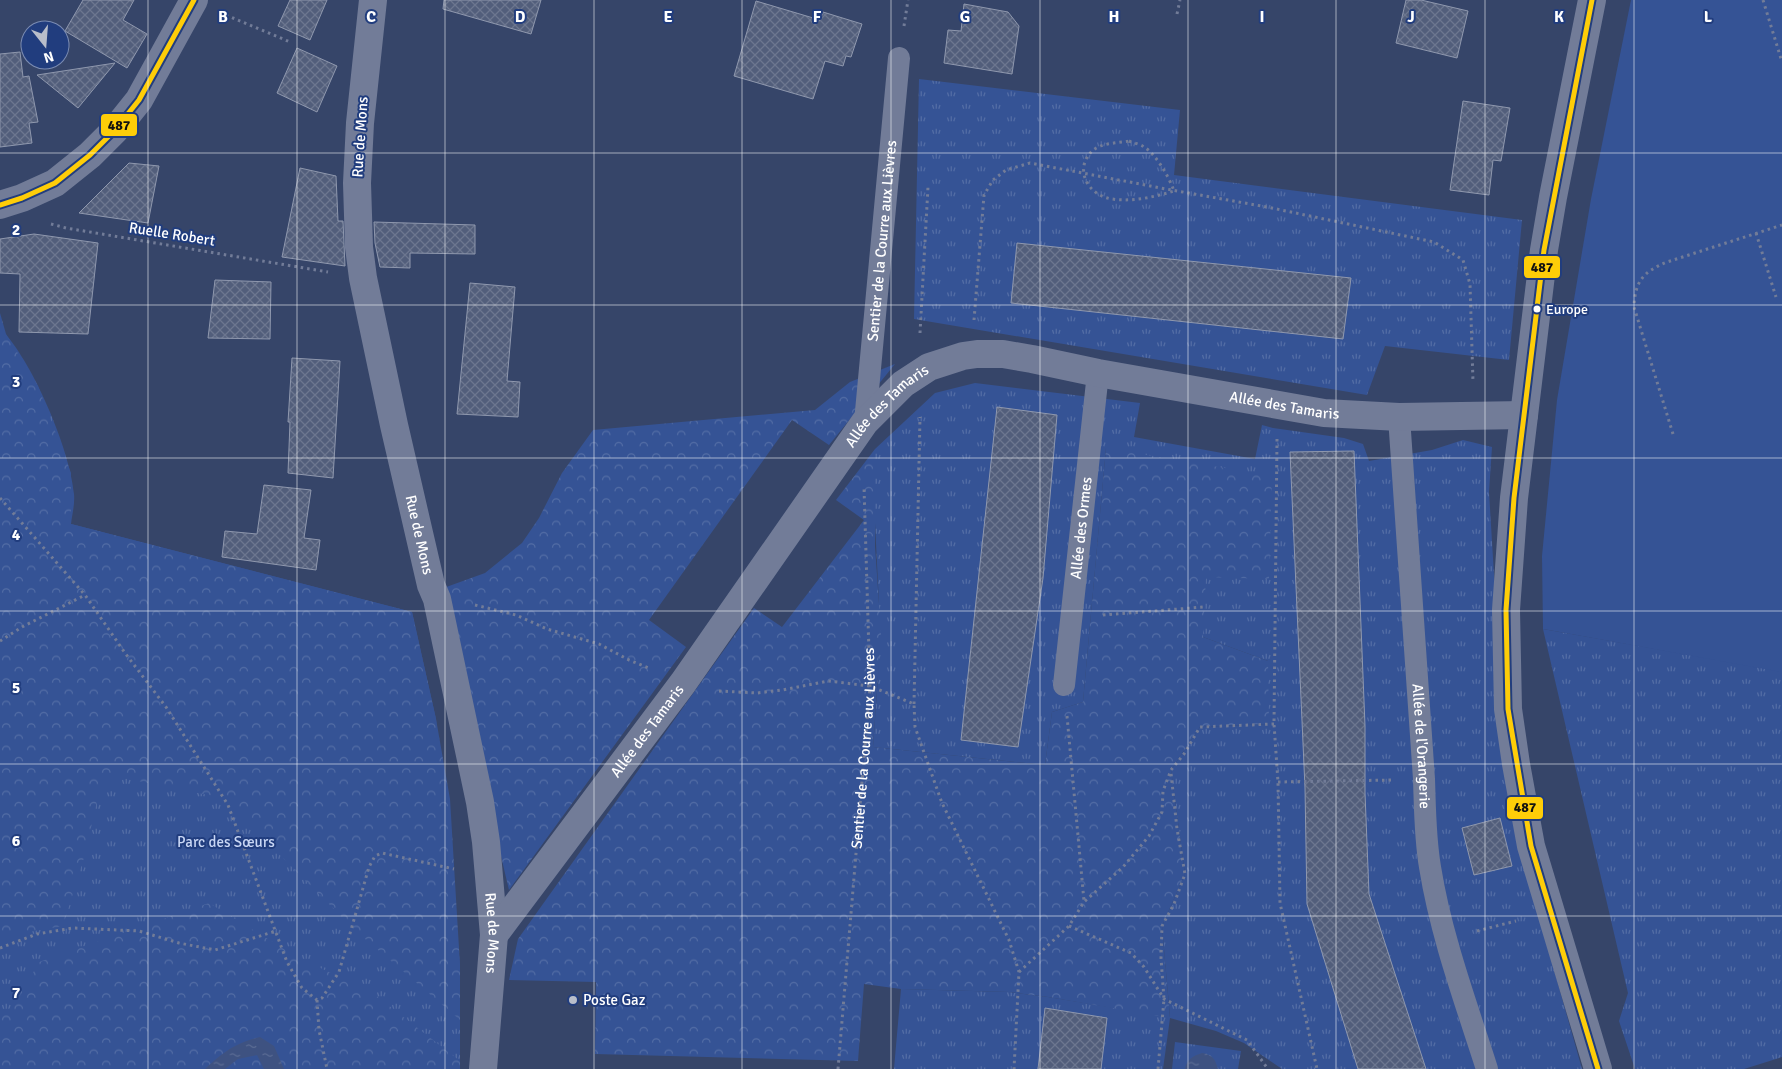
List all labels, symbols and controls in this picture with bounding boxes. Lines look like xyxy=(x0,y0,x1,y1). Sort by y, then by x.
text: B xyxy=(218,7,228,27)
text: C xyxy=(366,7,376,27)
text: D xyxy=(515,7,526,27)
text: E xyxy=(663,7,673,27)
text: F xyxy=(813,7,822,27)
text: G xyxy=(960,7,970,27)
text: H xyxy=(1109,7,1119,27)
text: I xyxy=(1259,7,1265,27)
text: J xyxy=(1407,7,1415,27)
text: K xyxy=(1554,7,1564,27)
text: L xyxy=(1704,7,1713,27)
north arrow xyxy=(20,20,70,70)
text: N xyxy=(42,47,56,67)
street label: Rue de Mons xyxy=(348,96,372,178)
line badge: 487 xyxy=(100,113,138,137)
text: 487 xyxy=(108,117,131,134)
street label: Sentier de la Courre aux Lièvres xyxy=(864,139,900,342)
street label: Ruelle Robert xyxy=(128,218,216,250)
text: 2 xyxy=(12,220,20,240)
line badge: 487 xyxy=(1523,255,1561,279)
text: 487 xyxy=(1531,259,1554,276)
place label: Europe xyxy=(1546,301,1588,318)
marker: Europe xyxy=(1532,304,1542,314)
street label: Allée des Tamaris xyxy=(841,361,932,451)
text: 3 xyxy=(12,372,20,392)
street label: Allée des Tamaris xyxy=(1228,387,1340,423)
street label: Allée des Ormes xyxy=(1067,475,1096,580)
street label: Rue de Mons xyxy=(401,493,437,577)
text: 4 xyxy=(12,525,21,545)
street label: Sentier de la Courre aux Lièvres xyxy=(847,647,879,849)
text: 5 xyxy=(12,678,20,698)
street label: Allée des Tamaris xyxy=(606,681,688,781)
street label: Allée de l'Orangerie xyxy=(1408,683,1434,809)
line badge: 487 xyxy=(1506,796,1544,820)
text: 487 xyxy=(1514,799,1537,816)
text: 6 xyxy=(12,831,21,851)
park label: Parc des Sœurs xyxy=(177,833,275,851)
street label: Rue de Mons xyxy=(481,892,503,975)
text: 7 xyxy=(12,983,21,1003)
place label: Poste Gaz xyxy=(583,991,646,1009)
marker: Poste Gaz xyxy=(567,994,579,1006)

